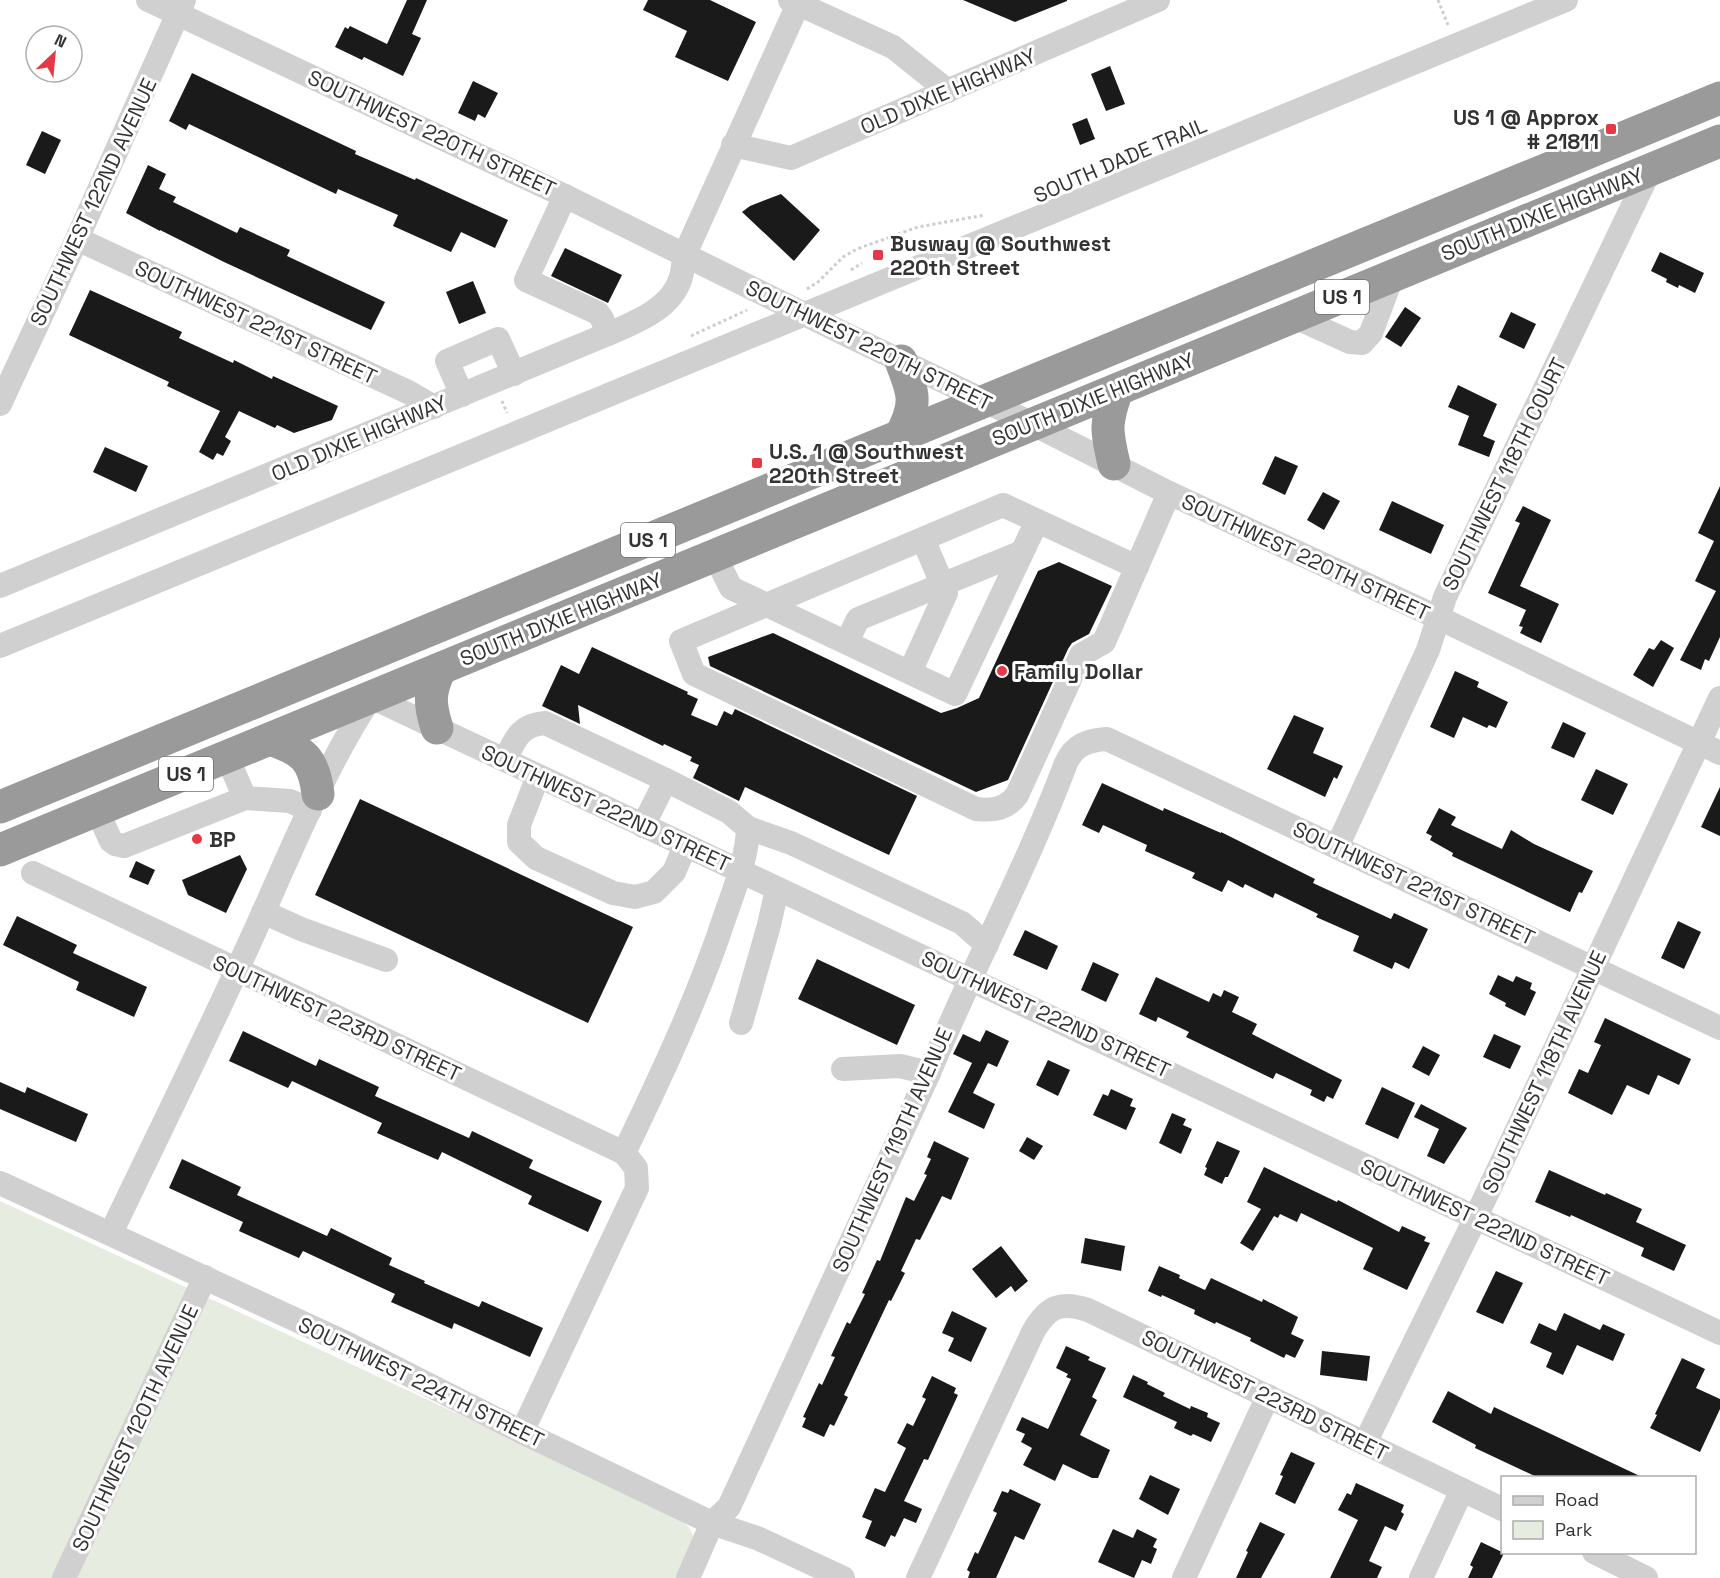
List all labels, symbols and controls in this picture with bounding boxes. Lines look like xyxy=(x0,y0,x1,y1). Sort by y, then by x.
north arrow xyxy=(24,24,84,84)
text: N xyxy=(51,29,70,53)
street label: OLD DIXIE HIGHWAY xyxy=(856,42,1040,140)
street label: SOUTHWEST 220TH STREET xyxy=(304,64,560,202)
street label: SOUTHWEST 122ND AVENUE xyxy=(24,74,162,330)
place label: US 1 @ Approx # 21811 xyxy=(1453,104,1599,155)
street label: SOUTH DADE TRAIL xyxy=(1029,111,1211,209)
marker: US 1 @ Approx # 21811 xyxy=(1604,122,1618,136)
street label: SOUTH DIXIE HIGHWAY xyxy=(1437,161,1647,267)
place label: Busway @ Southwest 220th Street xyxy=(890,230,1111,281)
marker: Busway @ Southwest 220th Street xyxy=(871,248,885,262)
street label: SOUTHWEST 221ST STREET xyxy=(131,254,381,390)
street label: SOUTHWEST 220TH STREET xyxy=(741,274,997,416)
road number: US 1 xyxy=(1315,280,1369,314)
street label: SOUTH DIXIE HIGHWAY xyxy=(988,346,1198,452)
street label: SOUTHWEST 118TH COURT xyxy=(1436,353,1572,595)
street label: OLD DIXIE HIGHWAY xyxy=(267,389,451,487)
place label: U.S. 1 @ Southwest 220th Street xyxy=(769,438,964,489)
marker: U.S. 1 @ Southwest 220th Street xyxy=(750,456,764,470)
street label: SOUTHWEST 220TH STREET xyxy=(1178,488,1434,626)
road number: US 1 xyxy=(621,523,675,557)
street label: SOUTH DIXIE HIGHWAY xyxy=(456,566,666,672)
place label: Family Dollar xyxy=(1014,658,1143,685)
marker: Family Dollar xyxy=(995,664,1009,678)
street label: SOUTHWEST 222ND STREET xyxy=(477,738,735,878)
road number: US 1 xyxy=(159,757,213,791)
street label: SOUTHWEST 221ST STREET xyxy=(1289,815,1539,951)
place label: BP xyxy=(209,826,236,853)
marker: BP xyxy=(190,832,204,846)
street label: SOUTHWEST 222ND STREET xyxy=(917,944,1175,1084)
street label: SOUTHWEST 118TH AVENUE xyxy=(1476,946,1612,1198)
street label: SOUTHWEST 223RD STREET xyxy=(208,948,466,1088)
street label: SOUTHWEST 119TH AVENUE xyxy=(826,1023,958,1277)
street label: SOUTHWEST 222ND STREET xyxy=(1356,1152,1614,1292)
street label: SOUTHWEST 120TH AVENUE xyxy=(66,1300,204,1556)
street label: SOUTHWEST 224TH STREET xyxy=(294,1311,548,1453)
street label: SOUTHWEST 223RD STREET xyxy=(1137,1323,1393,1467)
legend xyxy=(1501,1476,1696,1554)
text: Road xyxy=(1555,1488,1599,1511)
text: Park xyxy=(1555,1518,1593,1541)

